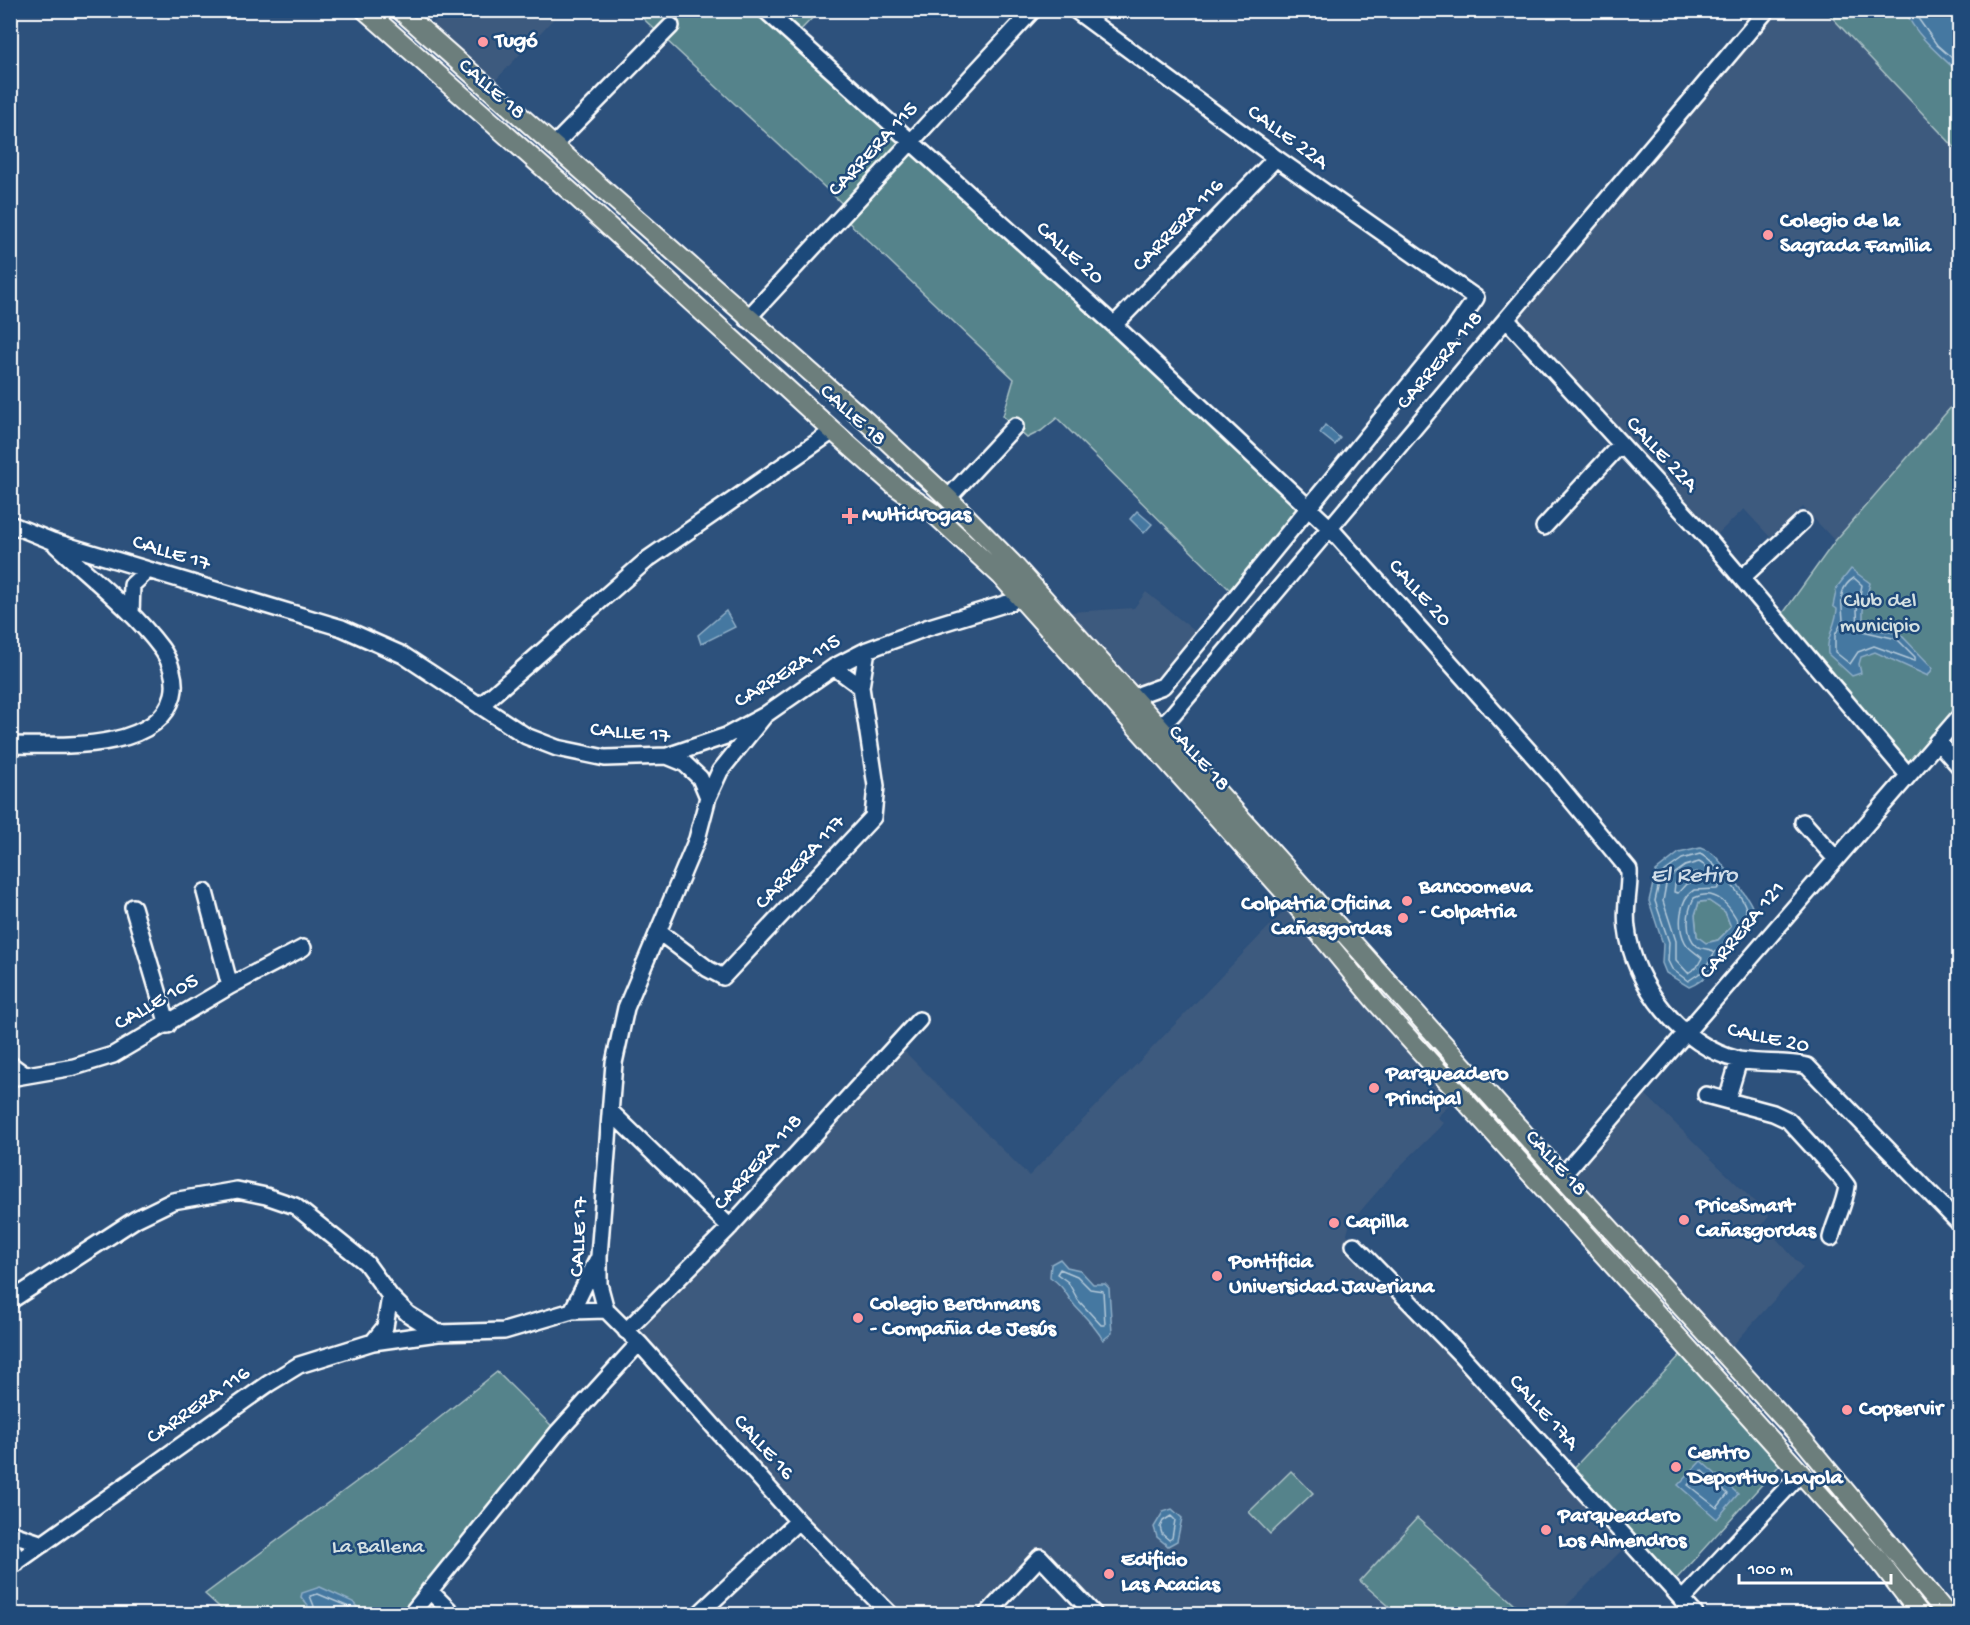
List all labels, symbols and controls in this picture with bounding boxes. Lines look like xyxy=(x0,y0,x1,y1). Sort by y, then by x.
place label: Tugó xyxy=(493,29,538,55)
marker: Tugó xyxy=(476,35,490,49)
street label: CALLE 18 xyxy=(452,54,530,126)
street label: CARRERA 115 xyxy=(823,97,925,203)
street label: CALLE 22A xyxy=(1241,100,1334,177)
street label: CARRERA 116 xyxy=(1128,173,1231,278)
place label: Colegio de la Sagrada Familia xyxy=(1779,209,1933,260)
street label: CALLE 20 xyxy=(1029,216,1109,292)
marker: Colegio de la Sagrada Familia xyxy=(1761,228,1775,242)
street label: CARRERA 118 xyxy=(1392,306,1490,416)
street label: CALLE 18 xyxy=(813,379,891,453)
street label: CALLE 22A xyxy=(1619,412,1703,499)
place label: Multidrogas xyxy=(862,503,973,529)
marker: Multidrogas xyxy=(843,509,857,523)
street label: CALLE 17 xyxy=(129,530,214,578)
street label: CALLE 20 xyxy=(1381,554,1457,634)
park label: Club del municipio xyxy=(1840,589,1920,640)
street label: CARRERA 115 xyxy=(730,629,846,715)
street label: CALLE 17 xyxy=(589,718,672,750)
street label: CALLE 18 xyxy=(1161,720,1235,798)
street label: CARRERA 117 xyxy=(750,810,852,916)
water label: El Retiro xyxy=(1651,862,1739,891)
place label: Bancoomeva - Colpatria xyxy=(1418,875,1534,926)
street label: CARRERA 121 xyxy=(1694,877,1792,985)
place label: Colpatria Oficina Cañasgordas xyxy=(1240,892,1393,943)
marker: Bancoomeva - Colpatria xyxy=(1400,894,1414,908)
marker: Colpatria Oficina Cañasgordas xyxy=(1396,911,1410,925)
street label: CALLE 105 xyxy=(110,969,204,1037)
street label: CALLE 20 xyxy=(1725,1018,1811,1060)
place label: Parqueadero Principal xyxy=(1385,1062,1509,1113)
marker: Parqueadero Principal xyxy=(1367,1081,1381,1095)
street label: CARRERA 118 xyxy=(709,1109,809,1217)
street label: CALLE 18 xyxy=(1518,1125,1592,1203)
place label: PriceSmart Cañasgordas xyxy=(1695,1194,1818,1245)
street label: CALLE 17 xyxy=(565,1196,595,1278)
place label: Capilla xyxy=(1345,1210,1409,1236)
marker: PriceSmart Cañasgordas xyxy=(1677,1213,1691,1227)
marker: Capilla xyxy=(1327,1216,1341,1230)
place label: Pontificia Universidad Javeriana xyxy=(1228,1250,1436,1301)
marker: Pontificia Universidad Javeriana xyxy=(1210,1269,1224,1283)
place label: Colegio Berchmans - Compañia de Jesús xyxy=(869,1292,1058,1343)
marker: Colegio Berchmans - Compañia de Jesús xyxy=(851,1311,865,1325)
street label: CARRERA 116 xyxy=(142,1360,256,1451)
street label: CALLE 17A xyxy=(1502,1370,1585,1457)
place label: Copservir xyxy=(1858,1397,1945,1423)
marker: Copservir xyxy=(1840,1403,1854,1417)
street label: CALLE 16 xyxy=(727,1410,800,1487)
place label: Centro Deportivo Loyola xyxy=(1686,1441,1844,1492)
marker: Centro Deportivo Loyola xyxy=(1669,1460,1683,1474)
place label: Parqueadero Los Almendros xyxy=(1557,1504,1688,1555)
marker: Parqueadero Los Almendros xyxy=(1539,1523,1553,1537)
park label: La Ballena xyxy=(332,1535,425,1561)
scale bar xyxy=(1739,1547,1890,1585)
place label: Edificio Las Acacias xyxy=(1121,1548,1222,1599)
text: 100 m xyxy=(1747,1560,1793,1581)
marker: Edificio Las Acacias xyxy=(1102,1567,1116,1581)

